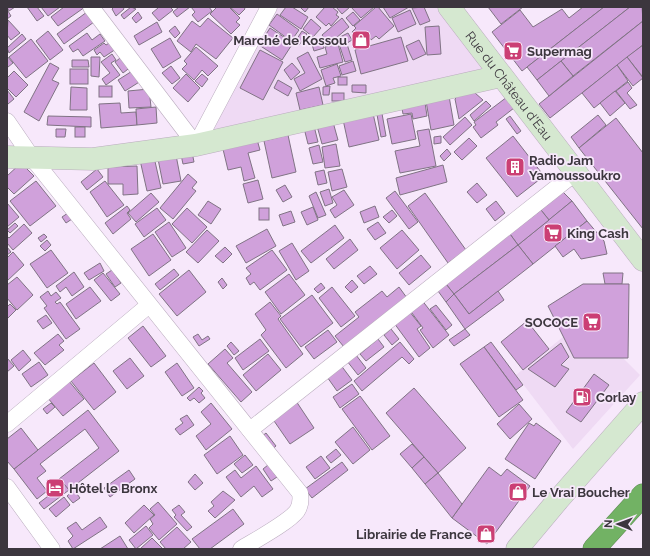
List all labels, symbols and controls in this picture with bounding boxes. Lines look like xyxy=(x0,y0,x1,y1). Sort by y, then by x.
street label: Rue du Château d'Eau xyxy=(463,28,556,143)
shop icon: Marché de Kossou xyxy=(350,29,372,51)
place label: Marché de Kossou xyxy=(233,33,347,48)
supermarket icon: Supermag xyxy=(502,40,524,62)
place label: Supermag xyxy=(527,44,592,59)
place label: Radio Jam Yamoussoukro xyxy=(529,153,621,183)
building icon: Radio Jam Yamoussoukro xyxy=(504,156,526,178)
supermarket icon: King Cash xyxy=(542,222,564,244)
place label: King Cash xyxy=(567,226,629,241)
supermarket icon: SOCOCE xyxy=(581,311,603,333)
place label: SOCOCE xyxy=(525,315,578,330)
fuel station icon: Corlay xyxy=(571,386,593,408)
place label: Corlay xyxy=(596,390,636,405)
hotel icon: Hôtel le Bronx xyxy=(44,477,66,499)
place label: Hôtel le Bronx xyxy=(69,481,157,496)
shop icon: Le Vrai Boucher xyxy=(507,481,529,503)
place label: Le Vrai Boucher xyxy=(532,485,630,500)
north arrow xyxy=(598,504,638,544)
text: N xyxy=(602,520,615,528)
shop icon: Librairie de France xyxy=(475,523,497,545)
place label: Librairie de France xyxy=(356,527,472,542)

